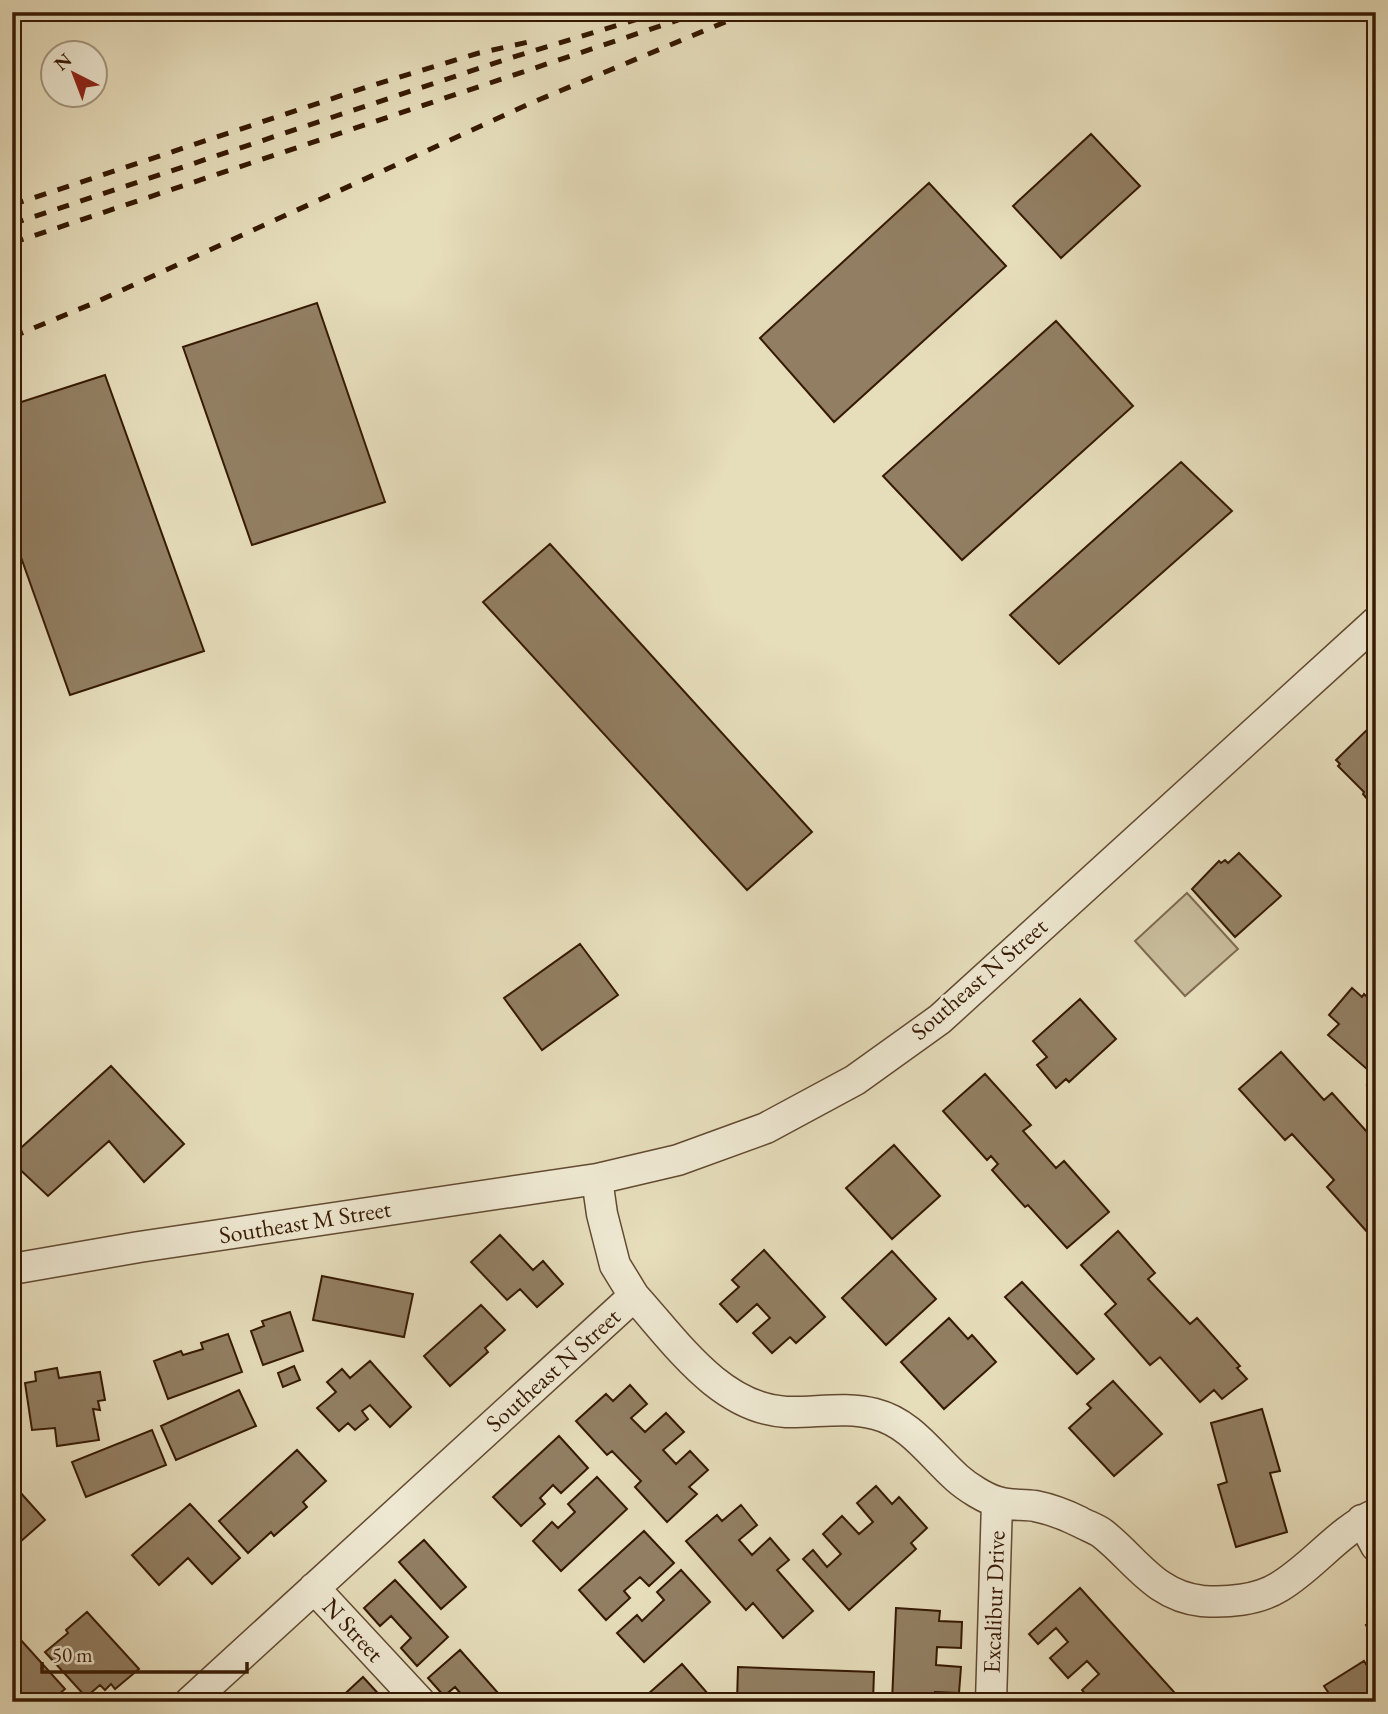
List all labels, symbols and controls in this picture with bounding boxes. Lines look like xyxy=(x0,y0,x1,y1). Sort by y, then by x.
north arrow xyxy=(38,38,108,108)
text: N xyxy=(49,47,78,76)
street label: Southeast N Street xyxy=(904,910,1054,1046)
street label: Southeast M Street xyxy=(217,1193,394,1250)
street label: Southeast N Street xyxy=(479,1301,627,1438)
street label: Excalibur Drive xyxy=(976,1530,1011,1674)
street label: N Street xyxy=(316,1591,391,1669)
scale bar xyxy=(42,1630,247,1674)
text: 50 m xyxy=(52,1641,93,1668)

